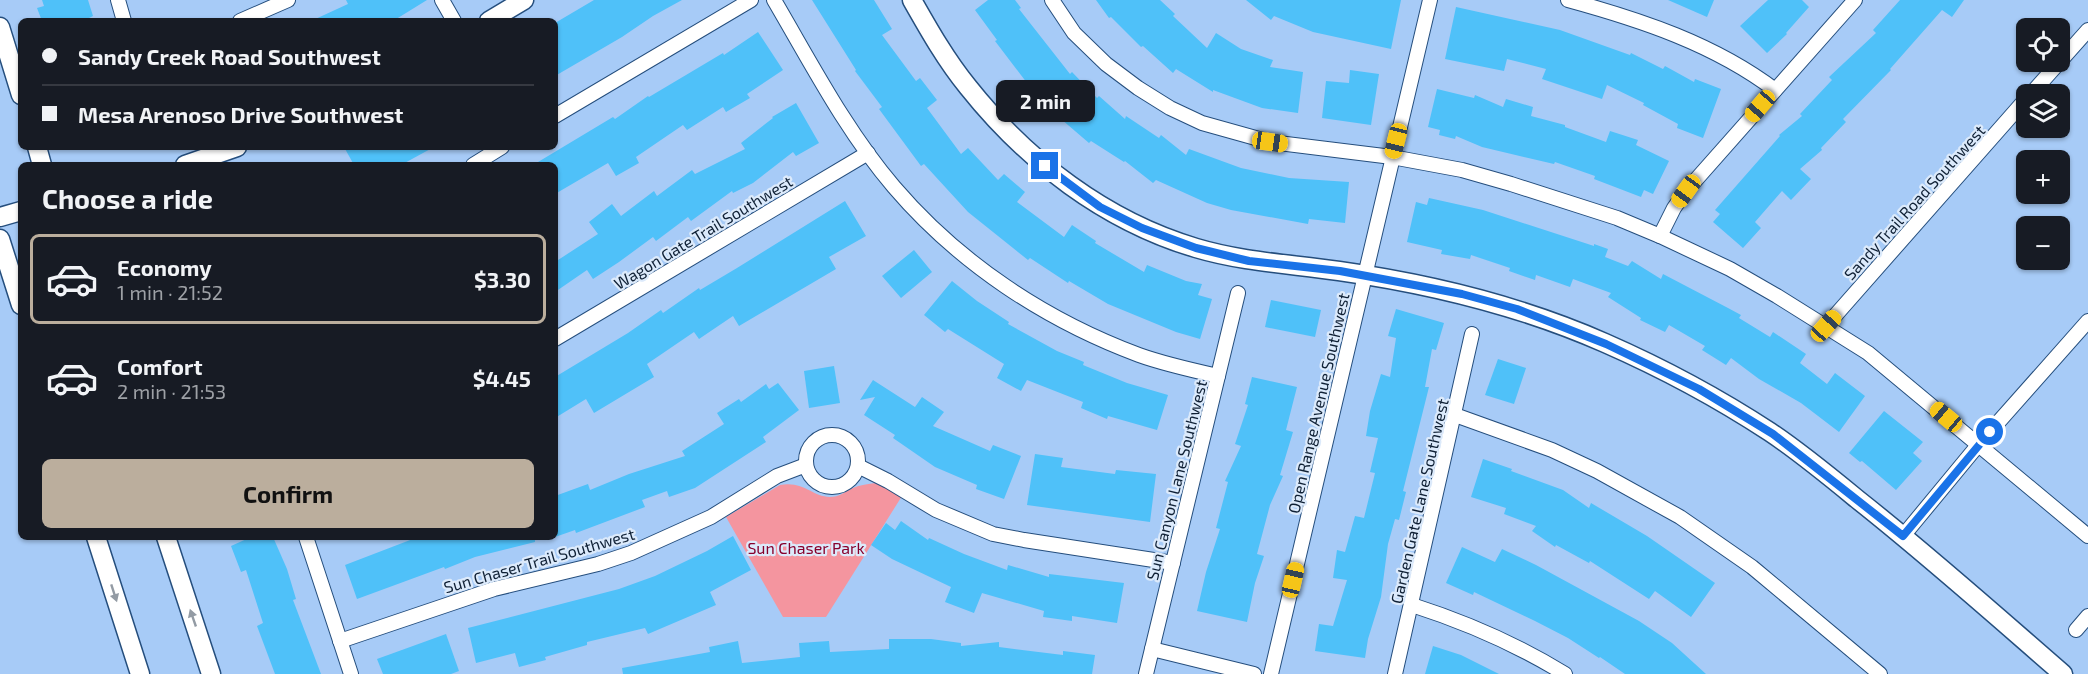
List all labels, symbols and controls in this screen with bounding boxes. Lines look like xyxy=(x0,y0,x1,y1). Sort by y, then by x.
map controls xyxy=(2016,18,2070,270)
button: locate xyxy=(2016,18,2070,72)
text: Sandy Creek Road Southwest xyxy=(78,43,381,69)
callout: 2 min xyxy=(996,79,1094,121)
button: layers xyxy=(2016,84,2070,138)
car xyxy=(1741,87,1779,125)
text: 2 min xyxy=(1020,89,1071,113)
text: Mesa Arenoso Drive Southwest xyxy=(78,101,403,127)
car xyxy=(1383,121,1409,161)
street label: Sandy Trail Road Southwest xyxy=(1840,121,1988,283)
car xyxy=(1251,131,1289,153)
button: + xyxy=(2016,150,2070,204)
route end xyxy=(1031,152,1058,179)
street label: Wagon Gate Trail Southwest xyxy=(610,171,796,293)
car xyxy=(1668,171,1704,211)
text: Choose a ride xyxy=(42,182,213,214)
button: − xyxy=(2016,216,2070,270)
icon: car xyxy=(45,252,99,306)
text: Economy xyxy=(117,254,212,280)
text: $3.30 xyxy=(474,266,531,292)
text: 1 min · 21:52 xyxy=(117,280,223,304)
street label: Open Range Avenue Southwest xyxy=(1283,291,1353,515)
car xyxy=(1807,307,1845,345)
icon: car xyxy=(45,351,99,405)
text: Comfort xyxy=(117,353,202,379)
text: $4.45 xyxy=(473,365,531,391)
street label: Sun Canyon Lane Southwest xyxy=(1142,378,1210,582)
text: 2 min · 21:53 xyxy=(117,379,226,403)
street label: Garden Gate Lane Southwest xyxy=(1386,397,1452,605)
car xyxy=(1926,399,1966,435)
route start xyxy=(1976,418,2003,445)
button: Confirm xyxy=(42,459,534,528)
street label: Sun Chaser Trail Southwest xyxy=(441,524,637,596)
park label: Sun Chaser Park xyxy=(747,538,865,557)
car xyxy=(1280,560,1306,600)
one-way arrow xyxy=(109,584,119,602)
one-way arrow xyxy=(188,609,197,627)

